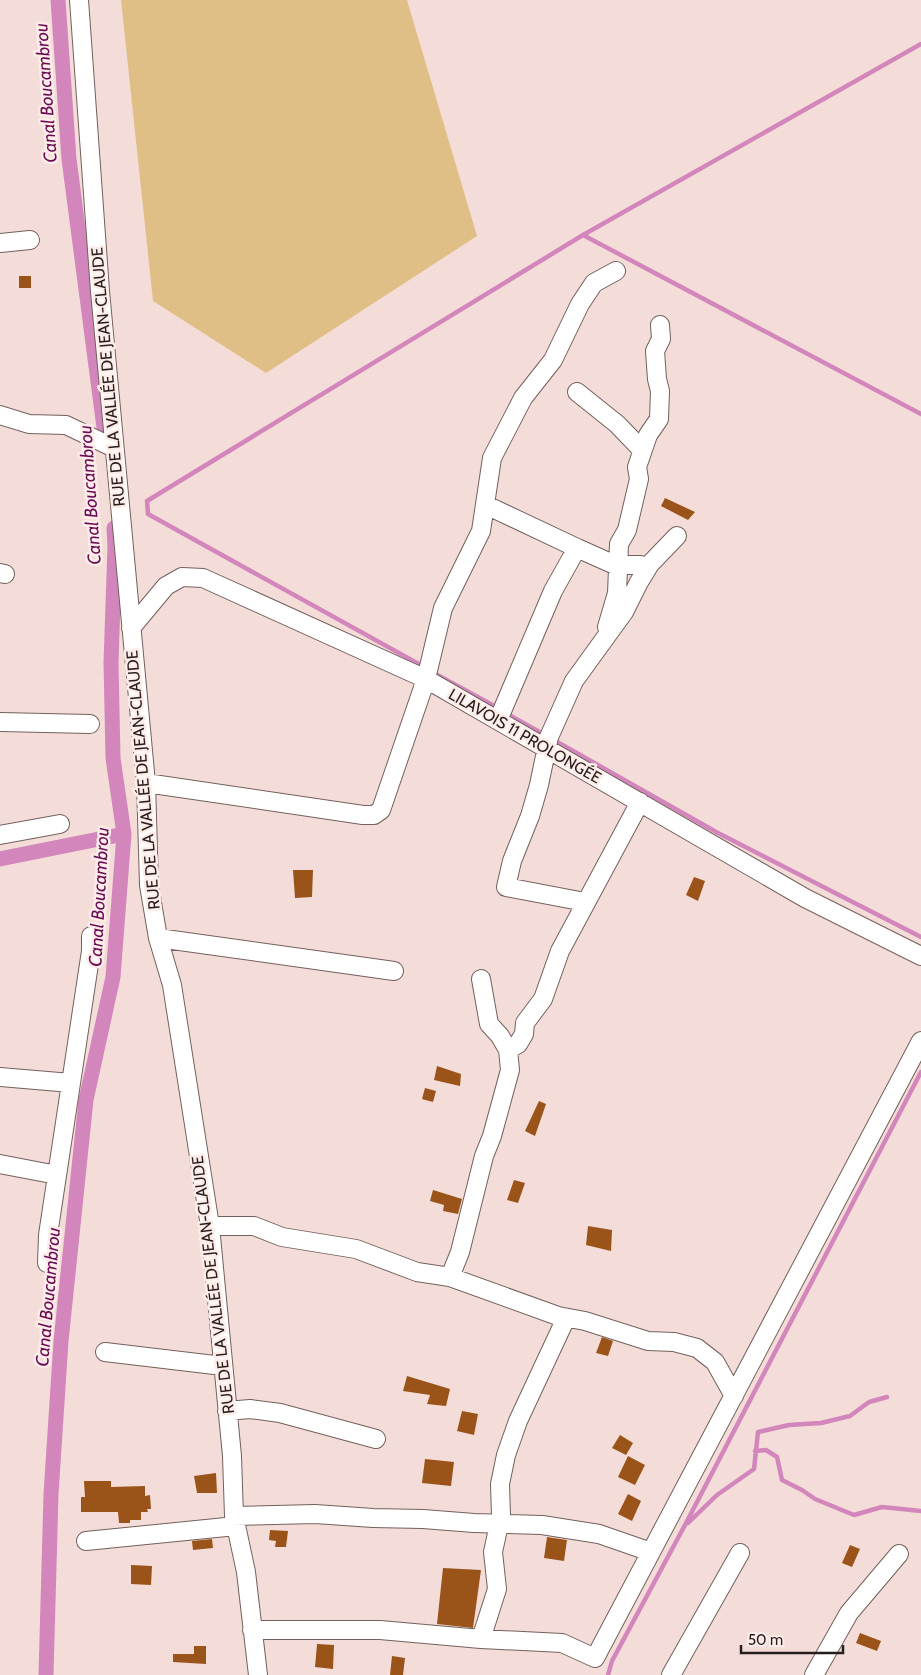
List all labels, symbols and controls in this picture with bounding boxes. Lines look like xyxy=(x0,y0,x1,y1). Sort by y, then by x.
water label: Canal Boucambrou xyxy=(30,23,62,163)
street label: RUE DE LA VALLÉE DE JEAN-CLAUDE xyxy=(87,247,129,507)
water label: Canal Boucambrou xyxy=(74,425,106,565)
street label: RUE DE LA VALLÉE DE JEAN-CLAUDE xyxy=(122,650,164,910)
street label: LILAVOIS 11 PROLONGÉE xyxy=(445,685,605,788)
water label: Canal Boucambrou xyxy=(84,827,114,967)
street label: RUE DE LA VALLÉE DE JEAN-CLAUDE xyxy=(188,1155,238,1415)
water label: Canal Boucambrou xyxy=(31,1226,65,1367)
scale bar xyxy=(741,1622,844,1654)
text: 50 m xyxy=(748,1631,783,1649)

